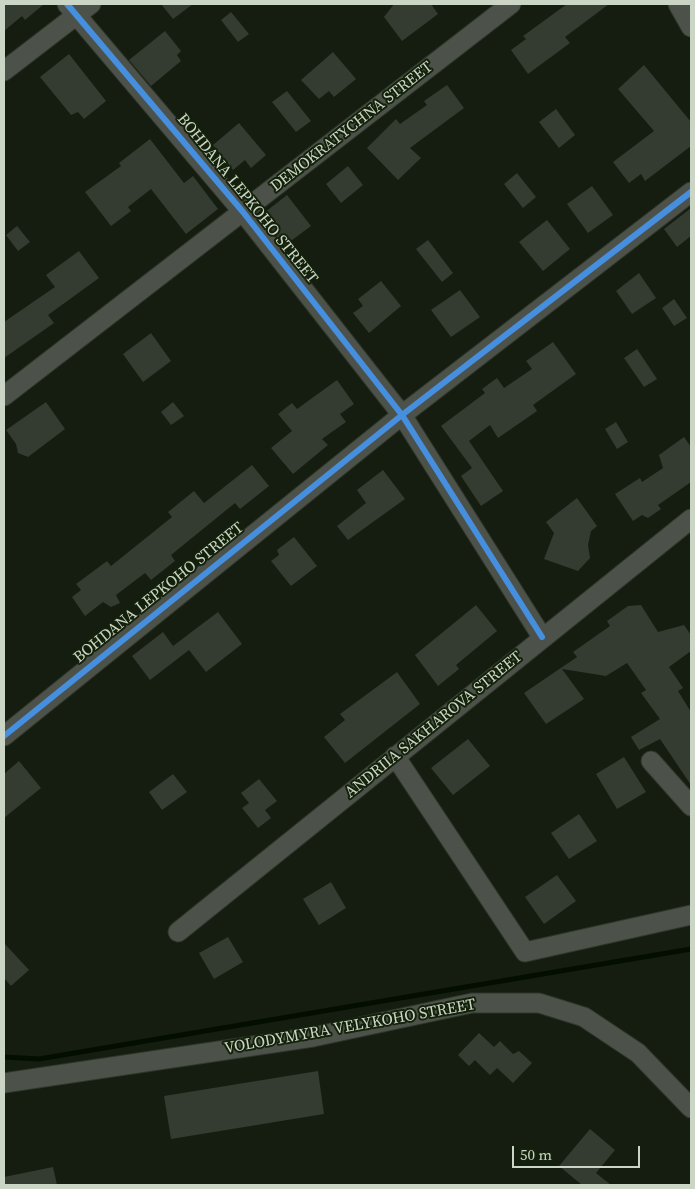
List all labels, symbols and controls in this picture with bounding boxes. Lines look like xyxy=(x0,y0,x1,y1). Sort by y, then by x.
street label: DEMOKRATYCHNA STREET xyxy=(267,58,437,196)
street label: BOHDANA LEPKOHO STREET xyxy=(172,110,322,288)
street label: BOHDANA LEPKOHO STREET xyxy=(70,518,248,668)
street label: ANDRIIA SAKHAROVA STREET xyxy=(341,647,527,803)
street label: VOLODYMYRA VELYKOHO STREET xyxy=(223,995,477,1059)
scale bar xyxy=(515,1136,642,1168)
text: 50 m xyxy=(520,1144,552,1165)

